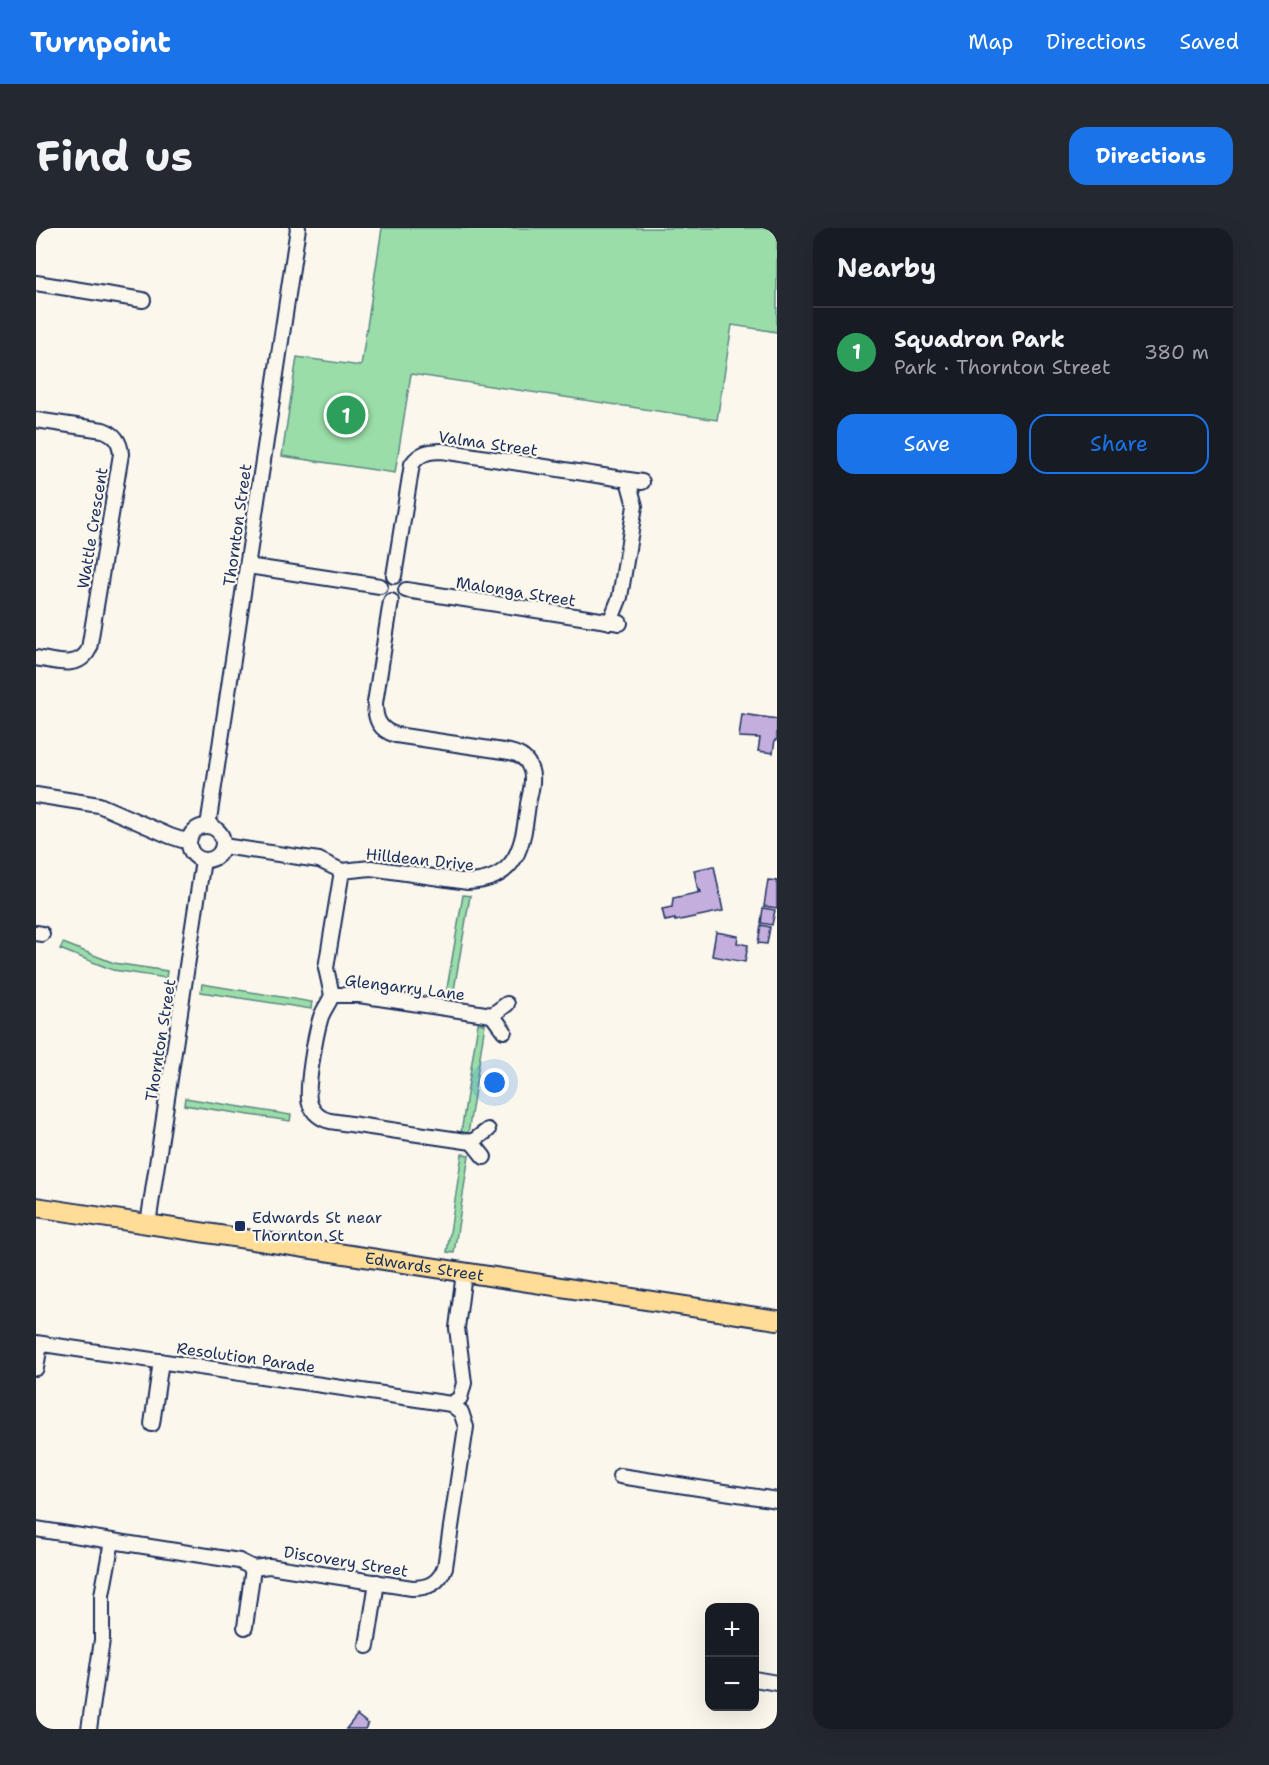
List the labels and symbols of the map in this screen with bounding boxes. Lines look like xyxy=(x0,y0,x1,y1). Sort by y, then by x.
pin: 1 xyxy=(326,392,366,438)
street label: Valma Street xyxy=(437,426,539,461)
street label: Thornton Street xyxy=(219,462,256,588)
street label: Wattle Crescent xyxy=(73,466,112,590)
street label: Malonga Street xyxy=(454,572,578,611)
street label: Hilldean Drive xyxy=(365,843,475,876)
street label: Glengarry Lane xyxy=(344,970,466,1005)
street label: Thornton Street xyxy=(140,977,181,1103)
your location xyxy=(480,1068,509,1097)
place label: Edwards St near Thornton St xyxy=(252,1207,382,1246)
marker: Edwards St near Thornton St xyxy=(233,1219,247,1233)
street label: Edwards Street xyxy=(363,1247,485,1286)
street label: Resolution Parade xyxy=(175,1337,317,1378)
street label: Discovery Street xyxy=(282,1541,410,1582)

